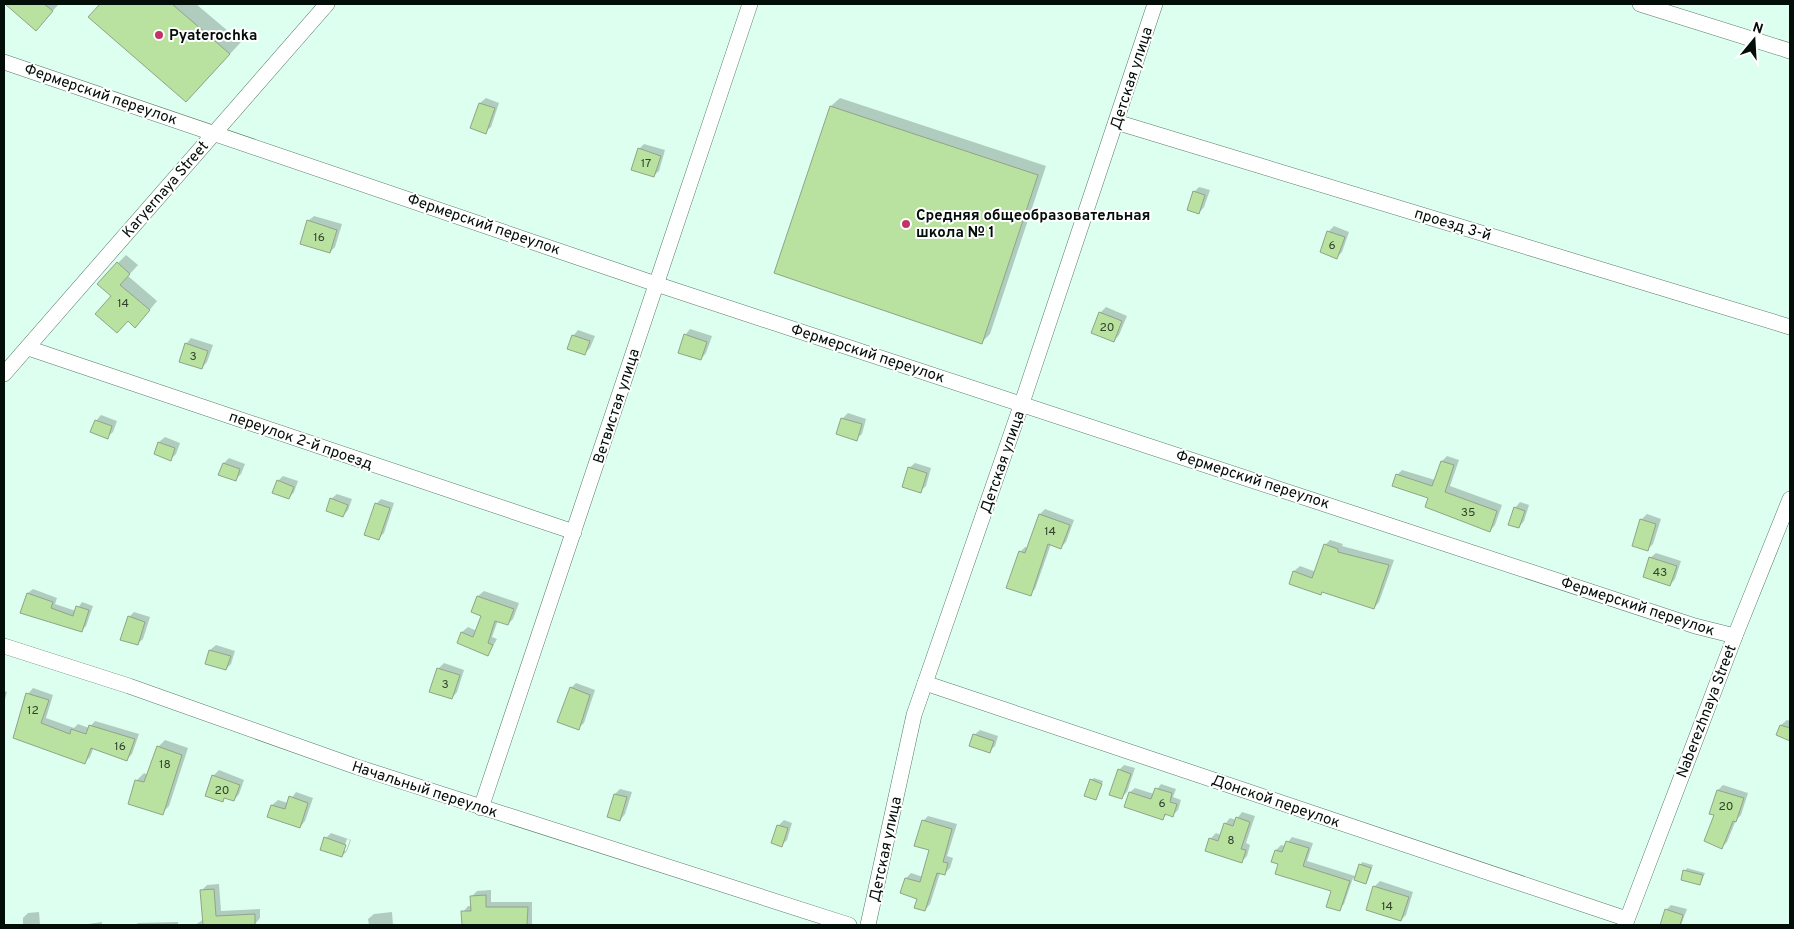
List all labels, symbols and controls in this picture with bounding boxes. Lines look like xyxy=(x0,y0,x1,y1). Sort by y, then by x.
north arrow xyxy=(1729,15,1779,65)
text: N xyxy=(1750,19,1765,39)
street label: Детская улица xyxy=(1107,25,1158,132)
place label: Pyaterochka xyxy=(169,27,257,46)
marker: Pyaterochka xyxy=(153,29,165,41)
street label: Фермерский переулок xyxy=(22,60,180,131)
street label: Karyernaya Street xyxy=(119,138,213,242)
house number: 17 xyxy=(641,156,651,172)
street label: Фермерский переулок xyxy=(405,190,563,261)
street label: проезд 3-й xyxy=(1412,205,1493,246)
place label: Средняя общеобразовательная школа № 1 xyxy=(916,207,1150,243)
marker: Средняя общеобразовательная школа № 1 xyxy=(900,218,912,230)
house number: 16 xyxy=(313,230,325,246)
house number: 6 xyxy=(1328,238,1336,254)
house number: 14 xyxy=(117,296,129,312)
house number: 20 xyxy=(1099,320,1115,336)
street label: Фермерский переулок xyxy=(788,321,947,388)
street label: Ветвистая улица xyxy=(590,346,645,466)
house number: 3 xyxy=(189,349,197,365)
street label: переулок 2-й проезд xyxy=(226,408,375,475)
street label: Детская улица xyxy=(977,409,1030,516)
street label: Фермерский переулок xyxy=(1173,447,1332,514)
house number: 35 xyxy=(1461,505,1475,521)
house number: 14 xyxy=(1044,524,1056,540)
house number: 43 xyxy=(1653,565,1667,581)
street label: Фермерский переулок xyxy=(1558,574,1717,641)
street label: Naberezhnaya Street xyxy=(1673,642,1742,781)
house number: 3 xyxy=(441,677,449,693)
house number: 12 xyxy=(27,703,39,719)
house number: 16 xyxy=(114,739,126,755)
house number: 18 xyxy=(159,757,171,773)
street label: Начальный переулок xyxy=(349,758,500,823)
street label: Донской переулок xyxy=(1209,772,1342,833)
house number: 20 xyxy=(214,783,230,799)
street label: Детская улица xyxy=(866,795,907,904)
house number: 6 xyxy=(1158,796,1166,812)
house number: 20 xyxy=(1718,799,1734,815)
house number: 8 xyxy=(1227,833,1235,849)
house number: 14 xyxy=(1381,899,1393,915)

